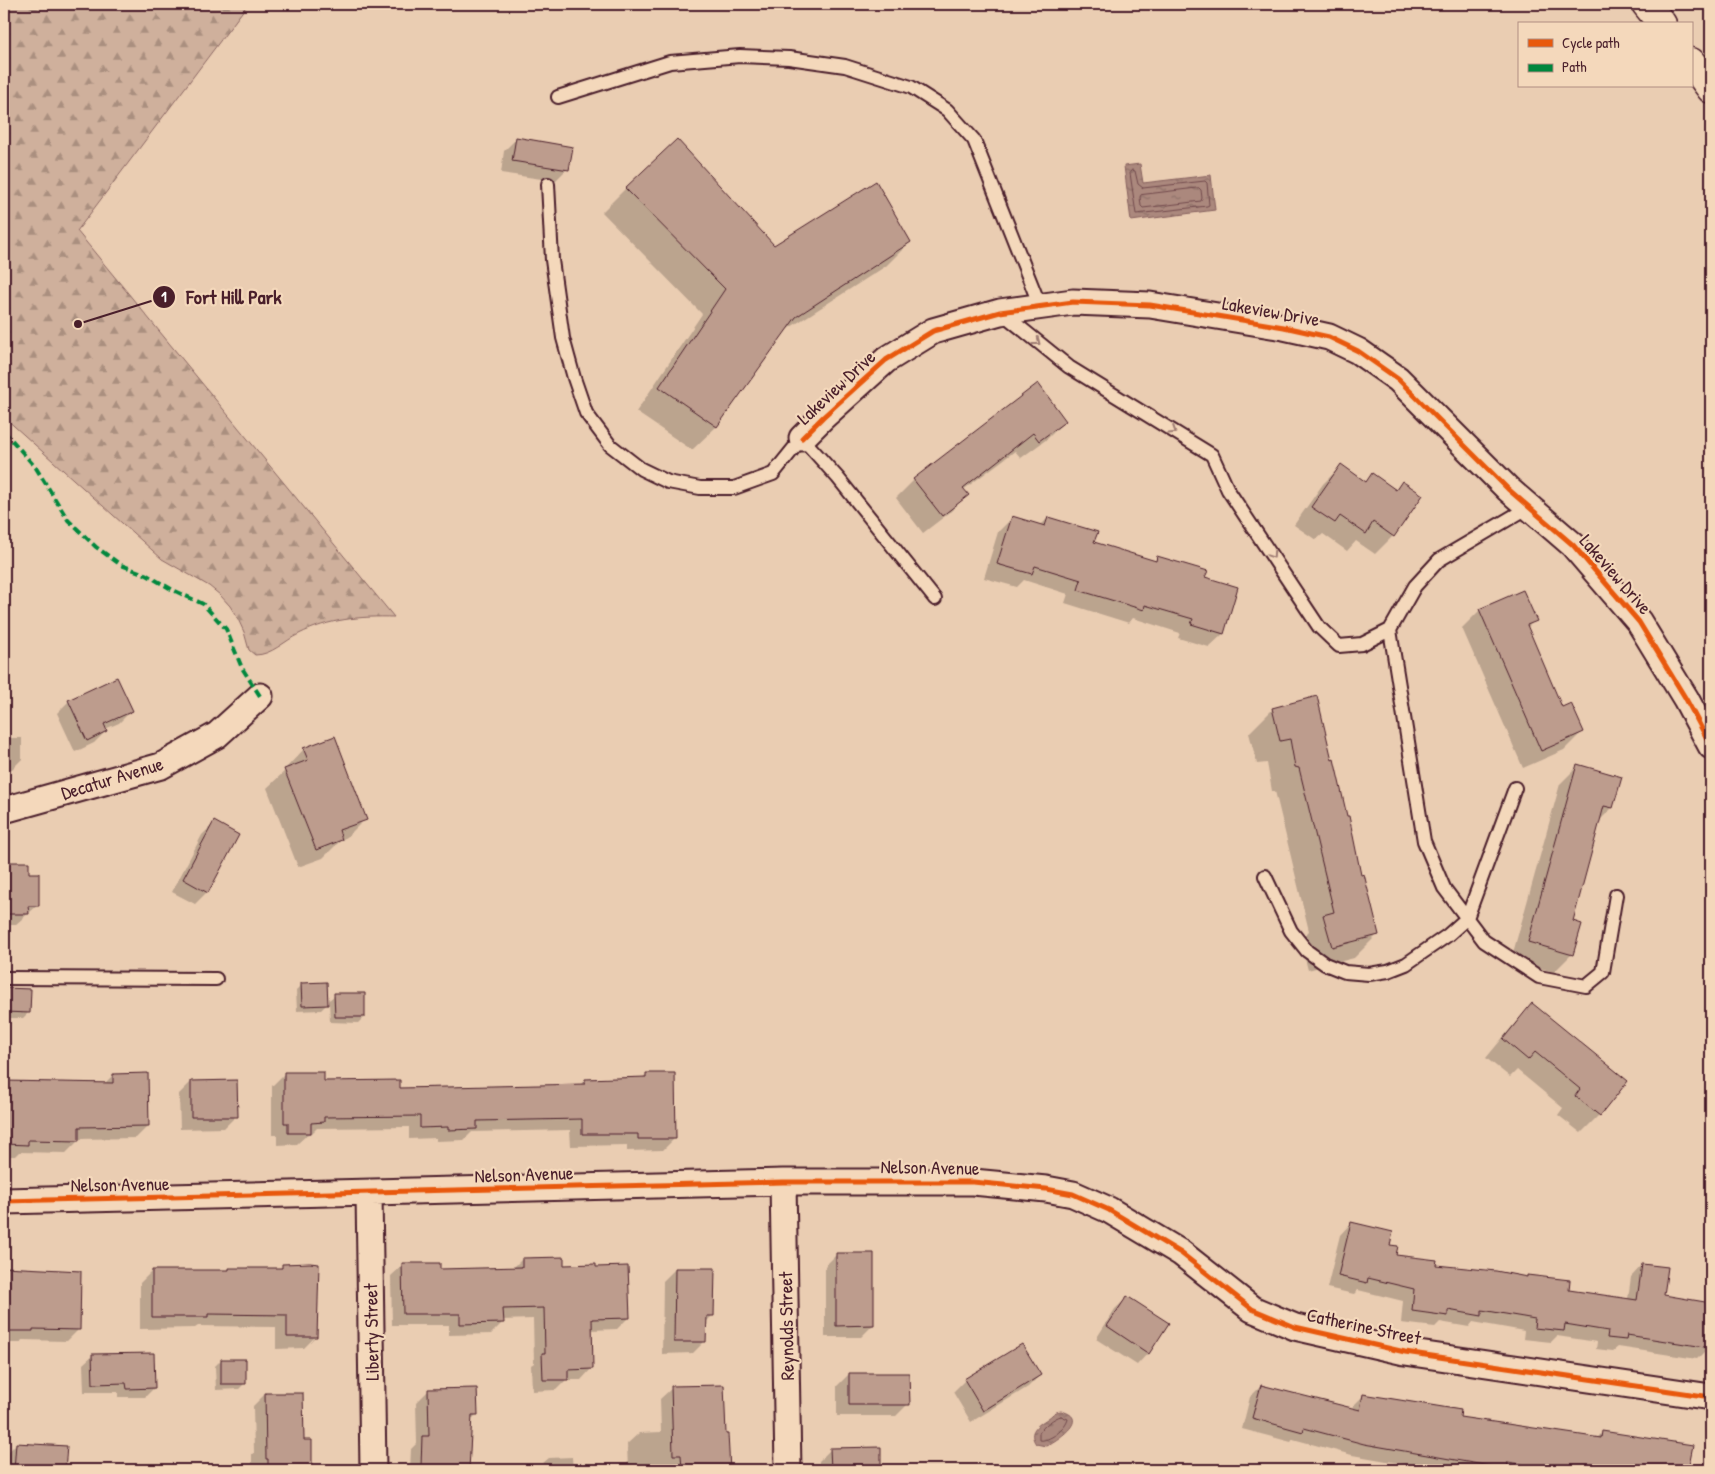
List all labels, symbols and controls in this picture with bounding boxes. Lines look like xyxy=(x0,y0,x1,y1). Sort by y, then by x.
legend xyxy=(1518,22,1692,88)
text: Cycle path xyxy=(1562,32,1620,53)
text: Path xyxy=(1562,56,1587,77)
callout: Fort Hill Park xyxy=(152,280,292,315)
text: Fort Hill Park xyxy=(185,283,282,310)
text: 1 xyxy=(161,286,167,307)
street label: Lakeview Drive xyxy=(1220,290,1322,332)
one-way arrow xyxy=(1031,337,1040,345)
street label: Lakeview Drive xyxy=(791,344,881,430)
one-way arrow xyxy=(1168,425,1177,435)
street label: Lakeview Drive xyxy=(1574,528,1658,620)
one-way arrow xyxy=(1265,550,1275,559)
street label: Decatur Avenue xyxy=(58,750,167,806)
street label: Nelson Avenue xyxy=(880,1153,980,1181)
street label: Nelson Avenue xyxy=(474,1159,574,1189)
street label: Nelson Avenue xyxy=(70,1170,170,1198)
street label: Reynolds Street xyxy=(772,1271,800,1381)
street label: Liberty Street xyxy=(357,1283,385,1381)
street label: Catherine Street xyxy=(1304,1301,1424,1351)

